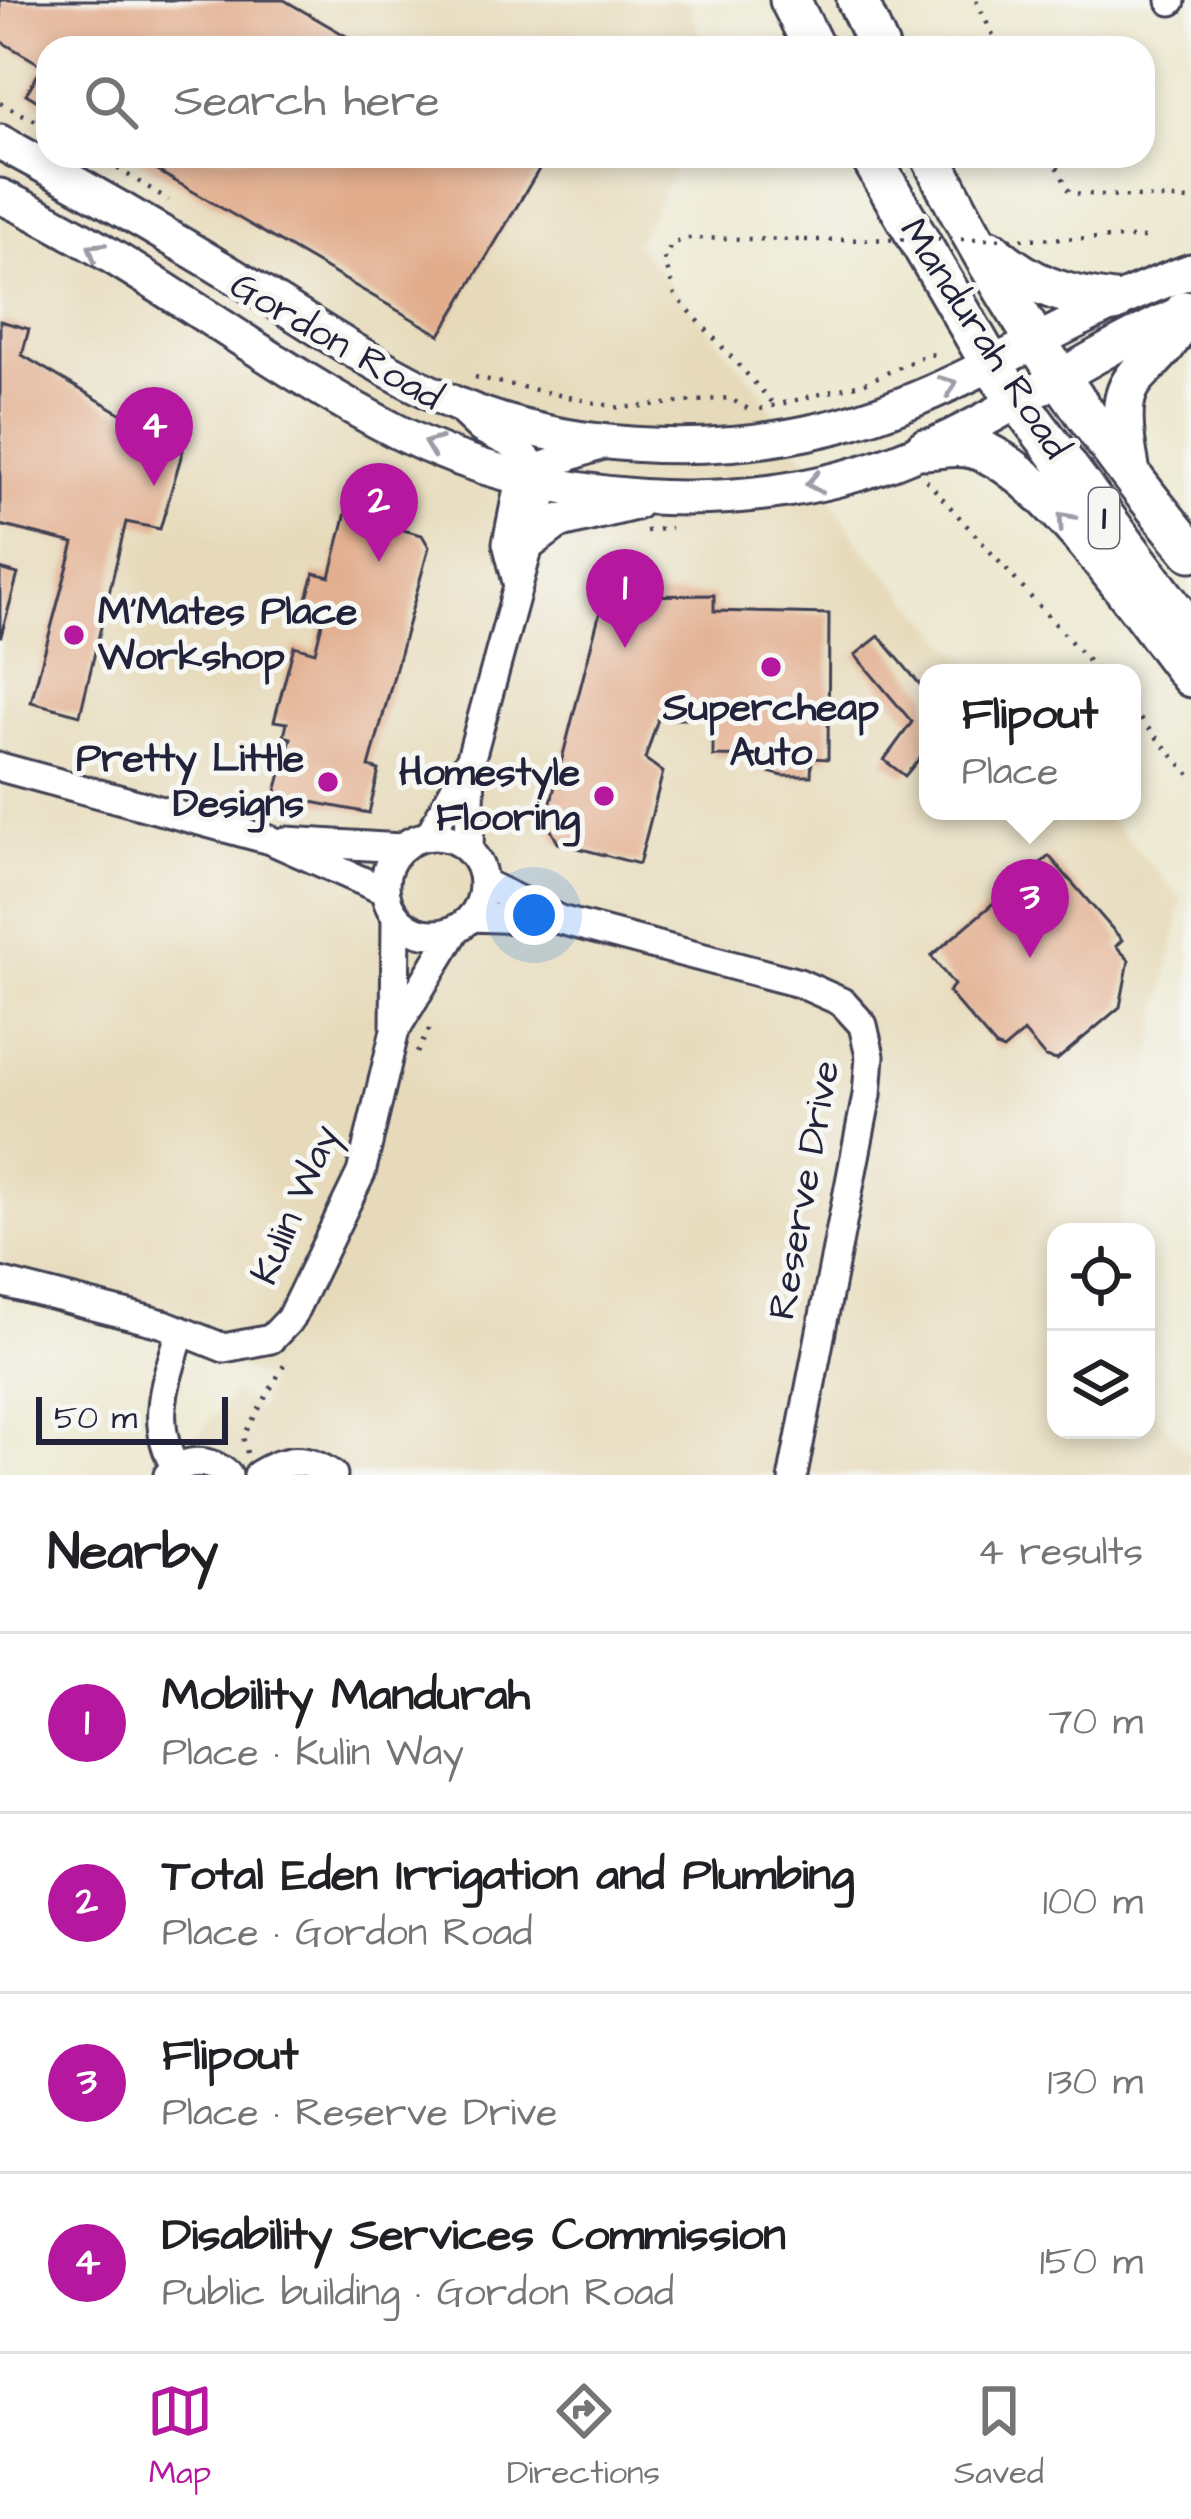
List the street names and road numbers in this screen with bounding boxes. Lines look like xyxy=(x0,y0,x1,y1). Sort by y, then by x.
street label: Mandurah Road xyxy=(886,208,1082,470)
street label: Gordon Road xyxy=(220,259,452,425)
road number: 1 xyxy=(1089,488,1119,548)
street label: Reserve Drive xyxy=(756,1056,854,1324)
street label: Kulin Way xyxy=(238,1117,355,1293)

